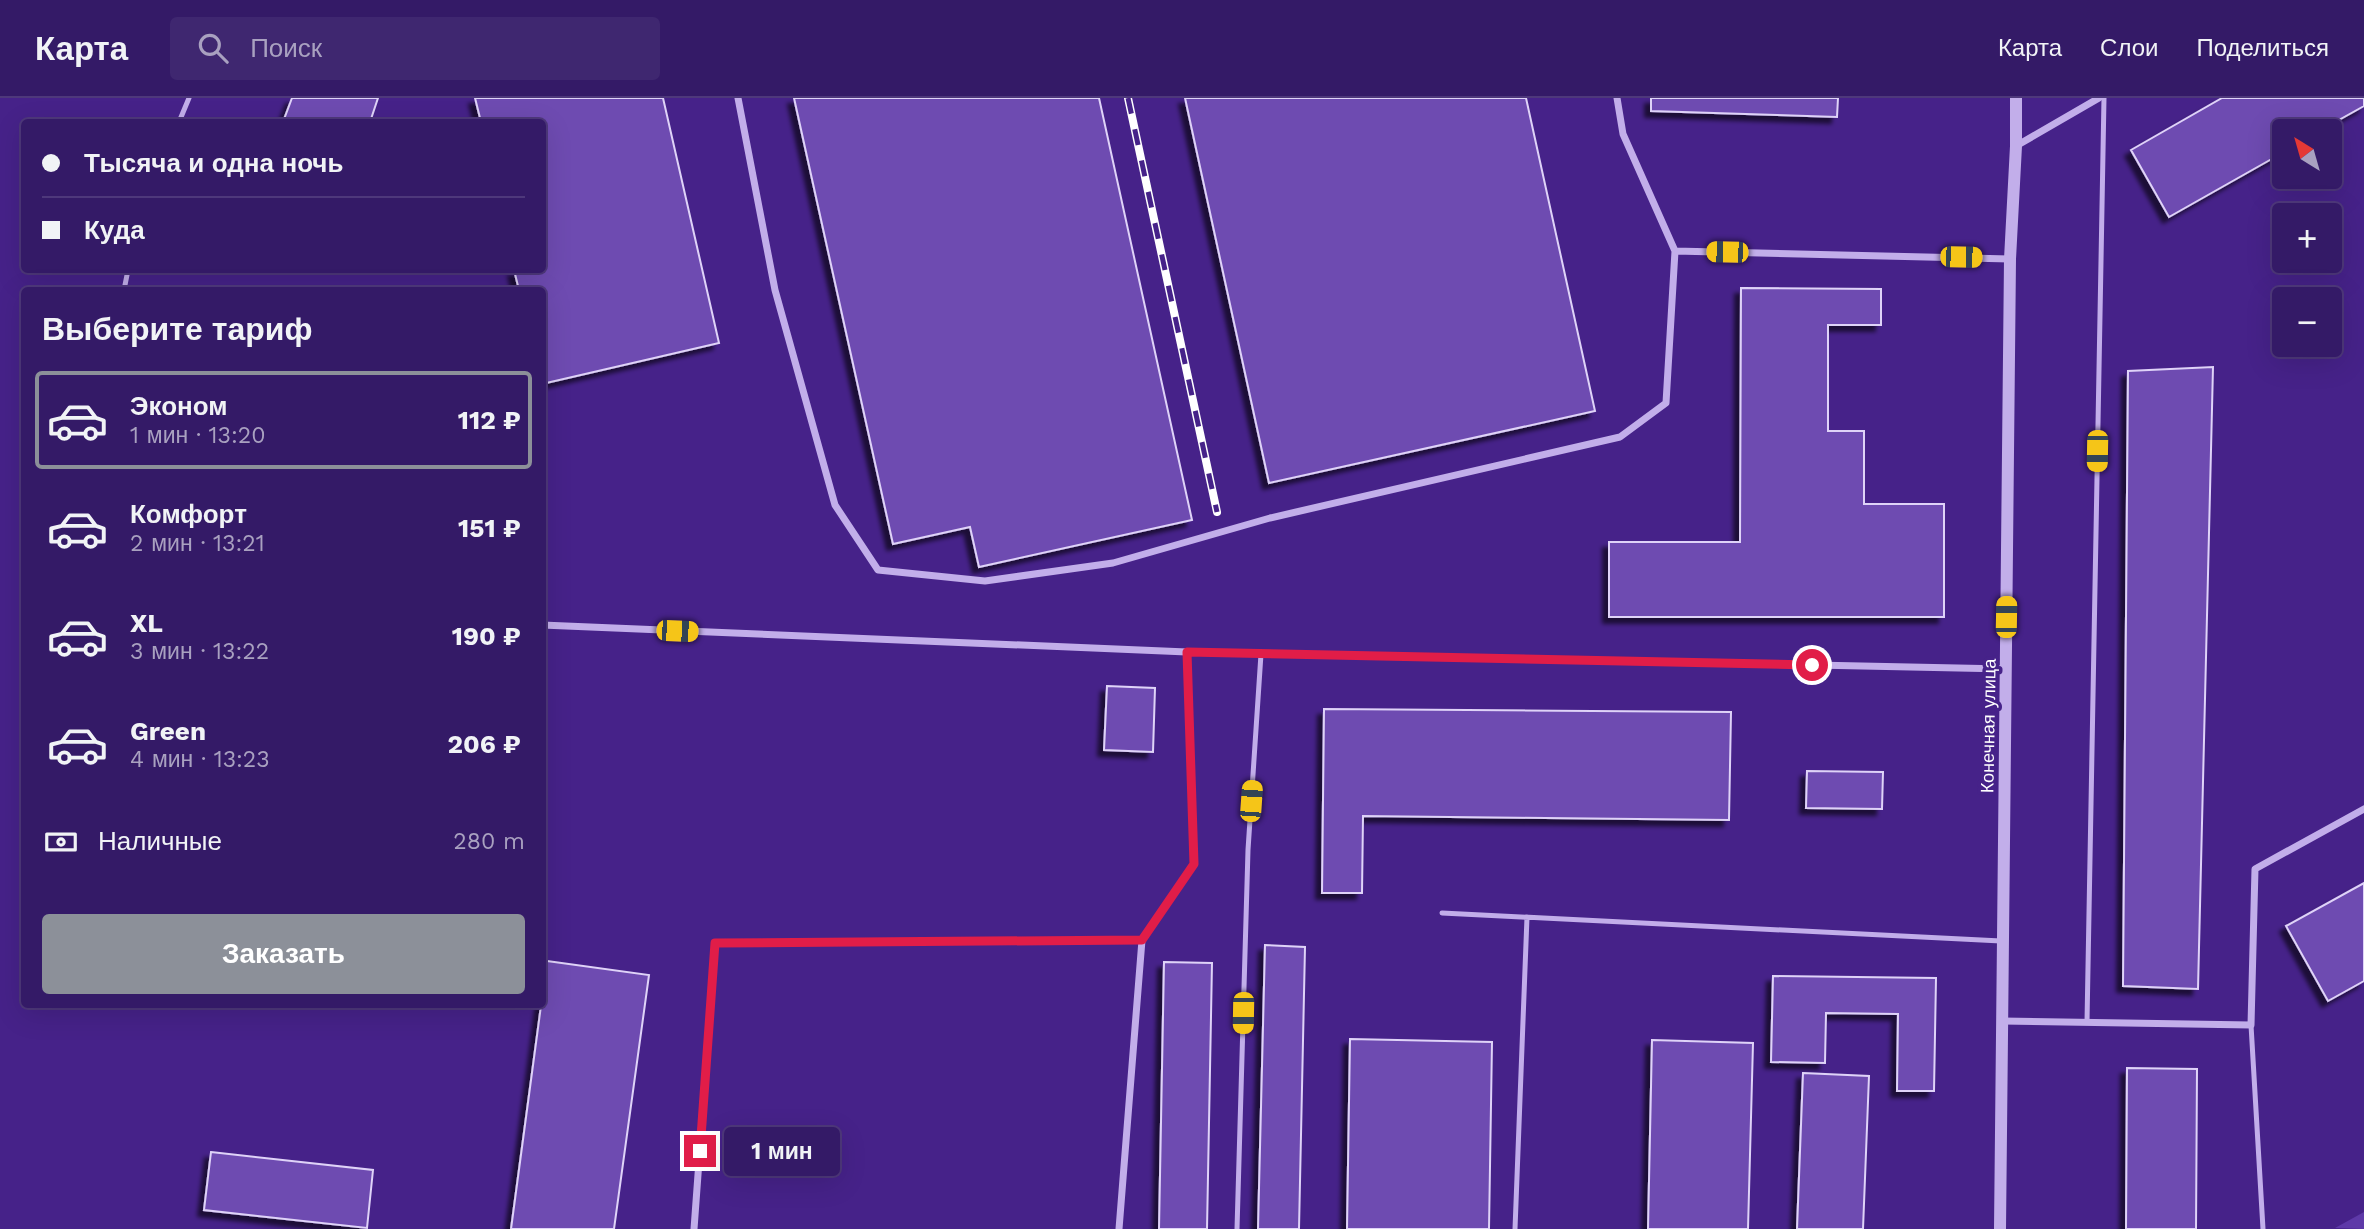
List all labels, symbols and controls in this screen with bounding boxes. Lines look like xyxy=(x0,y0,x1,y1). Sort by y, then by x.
search box xyxy=(170,17,660,80)
text: Карта xyxy=(35,29,128,68)
icon: search xyxy=(194,29,232,67)
text: Поиск xyxy=(250,33,322,63)
text: Карта xyxy=(1998,34,2062,62)
text: Слои xyxy=(2100,34,2158,62)
text: Поделиться xyxy=(2196,34,2329,62)
north arrow xyxy=(2272,119,2342,189)
map controls xyxy=(2272,119,2342,357)
text: Тысяча и одна ночь xyxy=(84,148,343,178)
button: + xyxy=(2272,203,2342,273)
text: Куда xyxy=(84,215,145,245)
car xyxy=(1706,241,1749,263)
car xyxy=(1940,246,1983,268)
button: − xyxy=(2272,287,2342,357)
text: Выберите тариф xyxy=(42,310,313,348)
icon: car xyxy=(46,389,109,452)
text: Эконом xyxy=(130,391,228,421)
text: 112 ₽ xyxy=(458,405,521,435)
text: 1 мин · 13:20 xyxy=(130,422,266,449)
car xyxy=(2087,430,2108,472)
icon: car xyxy=(46,497,109,560)
text: Комфорт xyxy=(130,499,247,529)
text: 151 ₽ xyxy=(458,513,521,543)
text: 2 мин · 13:21 xyxy=(130,530,265,557)
car xyxy=(1996,596,2017,638)
icon: car xyxy=(46,605,109,668)
text: XL xyxy=(130,608,163,638)
car xyxy=(656,620,699,642)
text: 190 ₽ xyxy=(452,621,521,651)
text: 3 мин · 13:22 xyxy=(130,638,269,665)
route start xyxy=(1796,649,1828,681)
street label: Конечная улица xyxy=(1976,658,2000,793)
icon: car xyxy=(46,713,109,776)
text: Green xyxy=(130,716,206,746)
text: 206 ₽ xyxy=(447,729,521,759)
text: 4 мин · 13:23 xyxy=(130,746,270,773)
car xyxy=(1240,779,1263,823)
icon: cash xyxy=(42,823,80,861)
text: Наличные xyxy=(98,826,222,856)
text: 280 m xyxy=(453,828,525,855)
button: Заказать xyxy=(42,914,525,994)
car xyxy=(1233,992,1254,1034)
callout: 1 мин xyxy=(724,1126,840,1176)
route end xyxy=(684,1135,716,1167)
text: 1 мин xyxy=(751,1138,813,1165)

